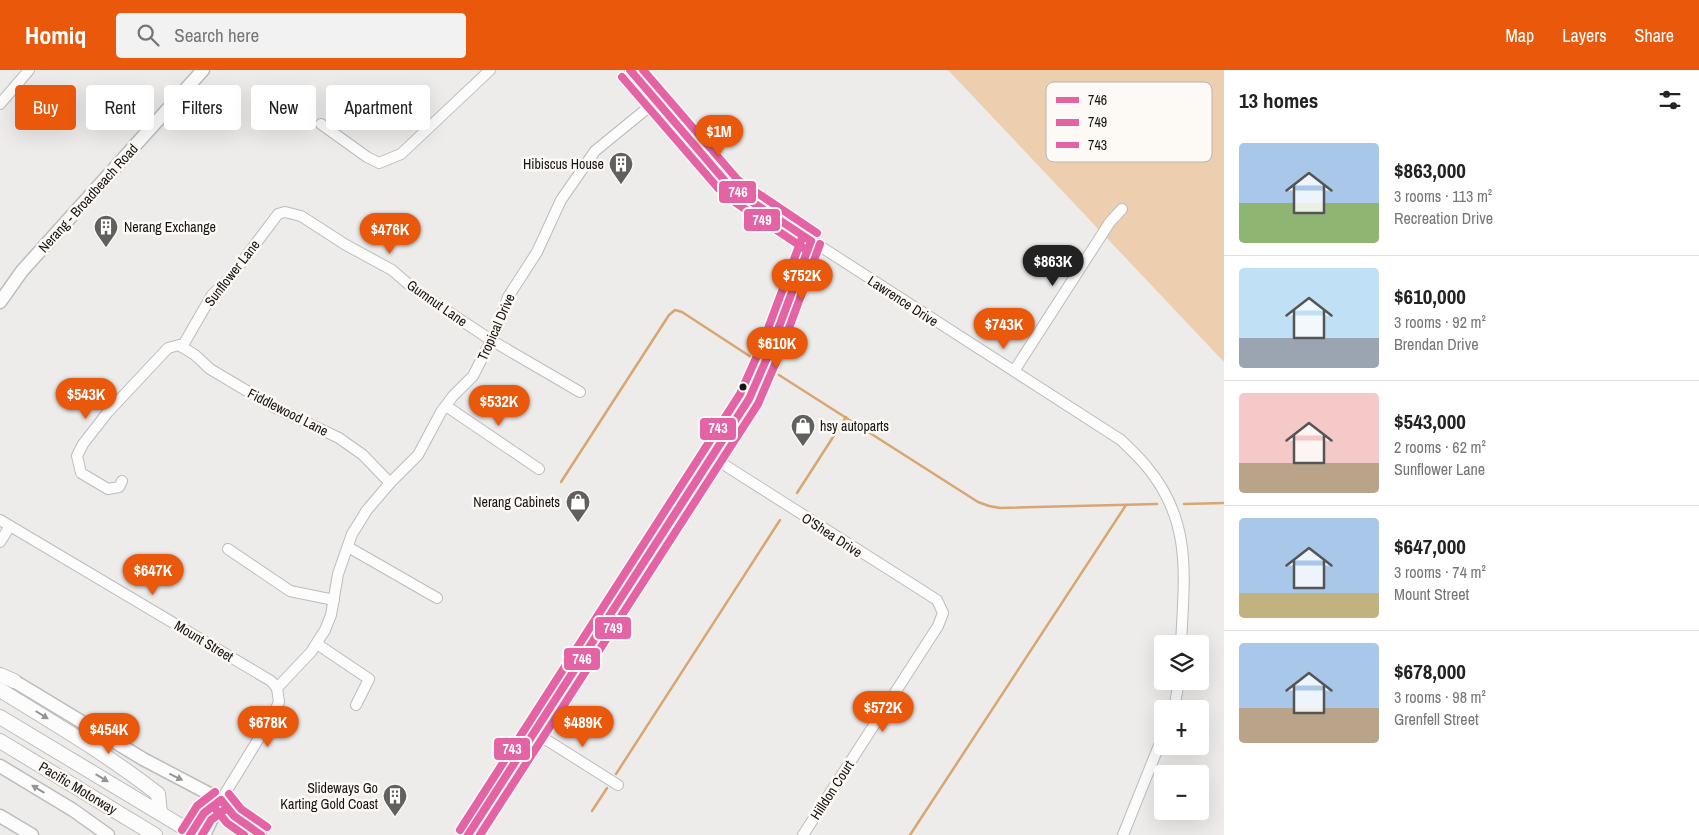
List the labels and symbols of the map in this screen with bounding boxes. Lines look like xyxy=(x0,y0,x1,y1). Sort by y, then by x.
legend xyxy=(1046,82,1212,162)
text: 746 xyxy=(1088,91,1107,109)
text: 749 xyxy=(1088,113,1107,131)
pin: $1M xyxy=(695,114,743,157)
text: 743 xyxy=(1088,136,1107,154)
street label: Nerang - Broadbeach Road xyxy=(34,140,142,256)
building icon: Hibiscus House xyxy=(608,151,634,185)
place label: Hibiscus House xyxy=(523,155,604,173)
line badge: 746 xyxy=(718,180,757,204)
text: 746 xyxy=(728,183,748,201)
line badge: 749 xyxy=(743,208,781,232)
text: 749 xyxy=(752,211,772,229)
pin: $476K xyxy=(355,212,425,255)
building icon: Nerang Exchange xyxy=(93,214,119,248)
place label: Nerang Exchange xyxy=(124,218,216,236)
street label: Sunflower Lane xyxy=(200,236,264,310)
pin: $863K xyxy=(1018,244,1088,287)
pin: $752K xyxy=(767,258,837,301)
street label: Lawrence Drive xyxy=(864,272,942,330)
street label: Gumnut Lane xyxy=(403,276,471,330)
street label: Tropical Drive xyxy=(473,291,519,363)
pin: $743K xyxy=(969,308,1039,350)
pin: $610K xyxy=(742,326,812,369)
pin: $543K xyxy=(51,378,121,420)
unlabelled marker xyxy=(738,382,748,392)
street label: Fiddlewood Lane xyxy=(245,384,331,440)
pin: $532K xyxy=(464,384,534,427)
shop icon: hsy autoparts xyxy=(790,413,816,447)
line badge: 743 xyxy=(699,417,737,441)
place label: hsy autoparts xyxy=(820,417,889,435)
text: 743 xyxy=(708,419,728,437)
shop icon: Nerang Cabinets xyxy=(565,489,591,523)
place label: Nerang Cabinets xyxy=(473,493,560,511)
street label: O'Shea Drive xyxy=(798,509,866,561)
pin: $647K xyxy=(118,554,188,596)
street label: Mount Street xyxy=(171,616,237,666)
line badge: 749 xyxy=(594,616,632,640)
text: 749 xyxy=(603,619,623,637)
line badge: 746 xyxy=(563,647,601,671)
text: 746 xyxy=(572,650,592,668)
pin: $572K xyxy=(848,690,918,733)
pin: $678K xyxy=(233,706,303,748)
pin: $489K xyxy=(548,706,618,748)
one-way arrow xyxy=(35,711,48,720)
pin: $454K xyxy=(74,712,144,755)
line badge: 743 xyxy=(493,737,531,761)
text: 743 xyxy=(502,740,522,758)
street label: Hilldon Court xyxy=(806,757,858,823)
street label: Pacific Motorway xyxy=(36,758,121,819)
one-way arrow xyxy=(96,773,109,782)
one-way arrow xyxy=(169,773,184,781)
place label: Slideways Go Karting Gold Coast xyxy=(280,779,378,813)
building icon: Slideways Go Karting Gold Coast xyxy=(382,783,408,817)
one-way arrow xyxy=(31,784,44,793)

